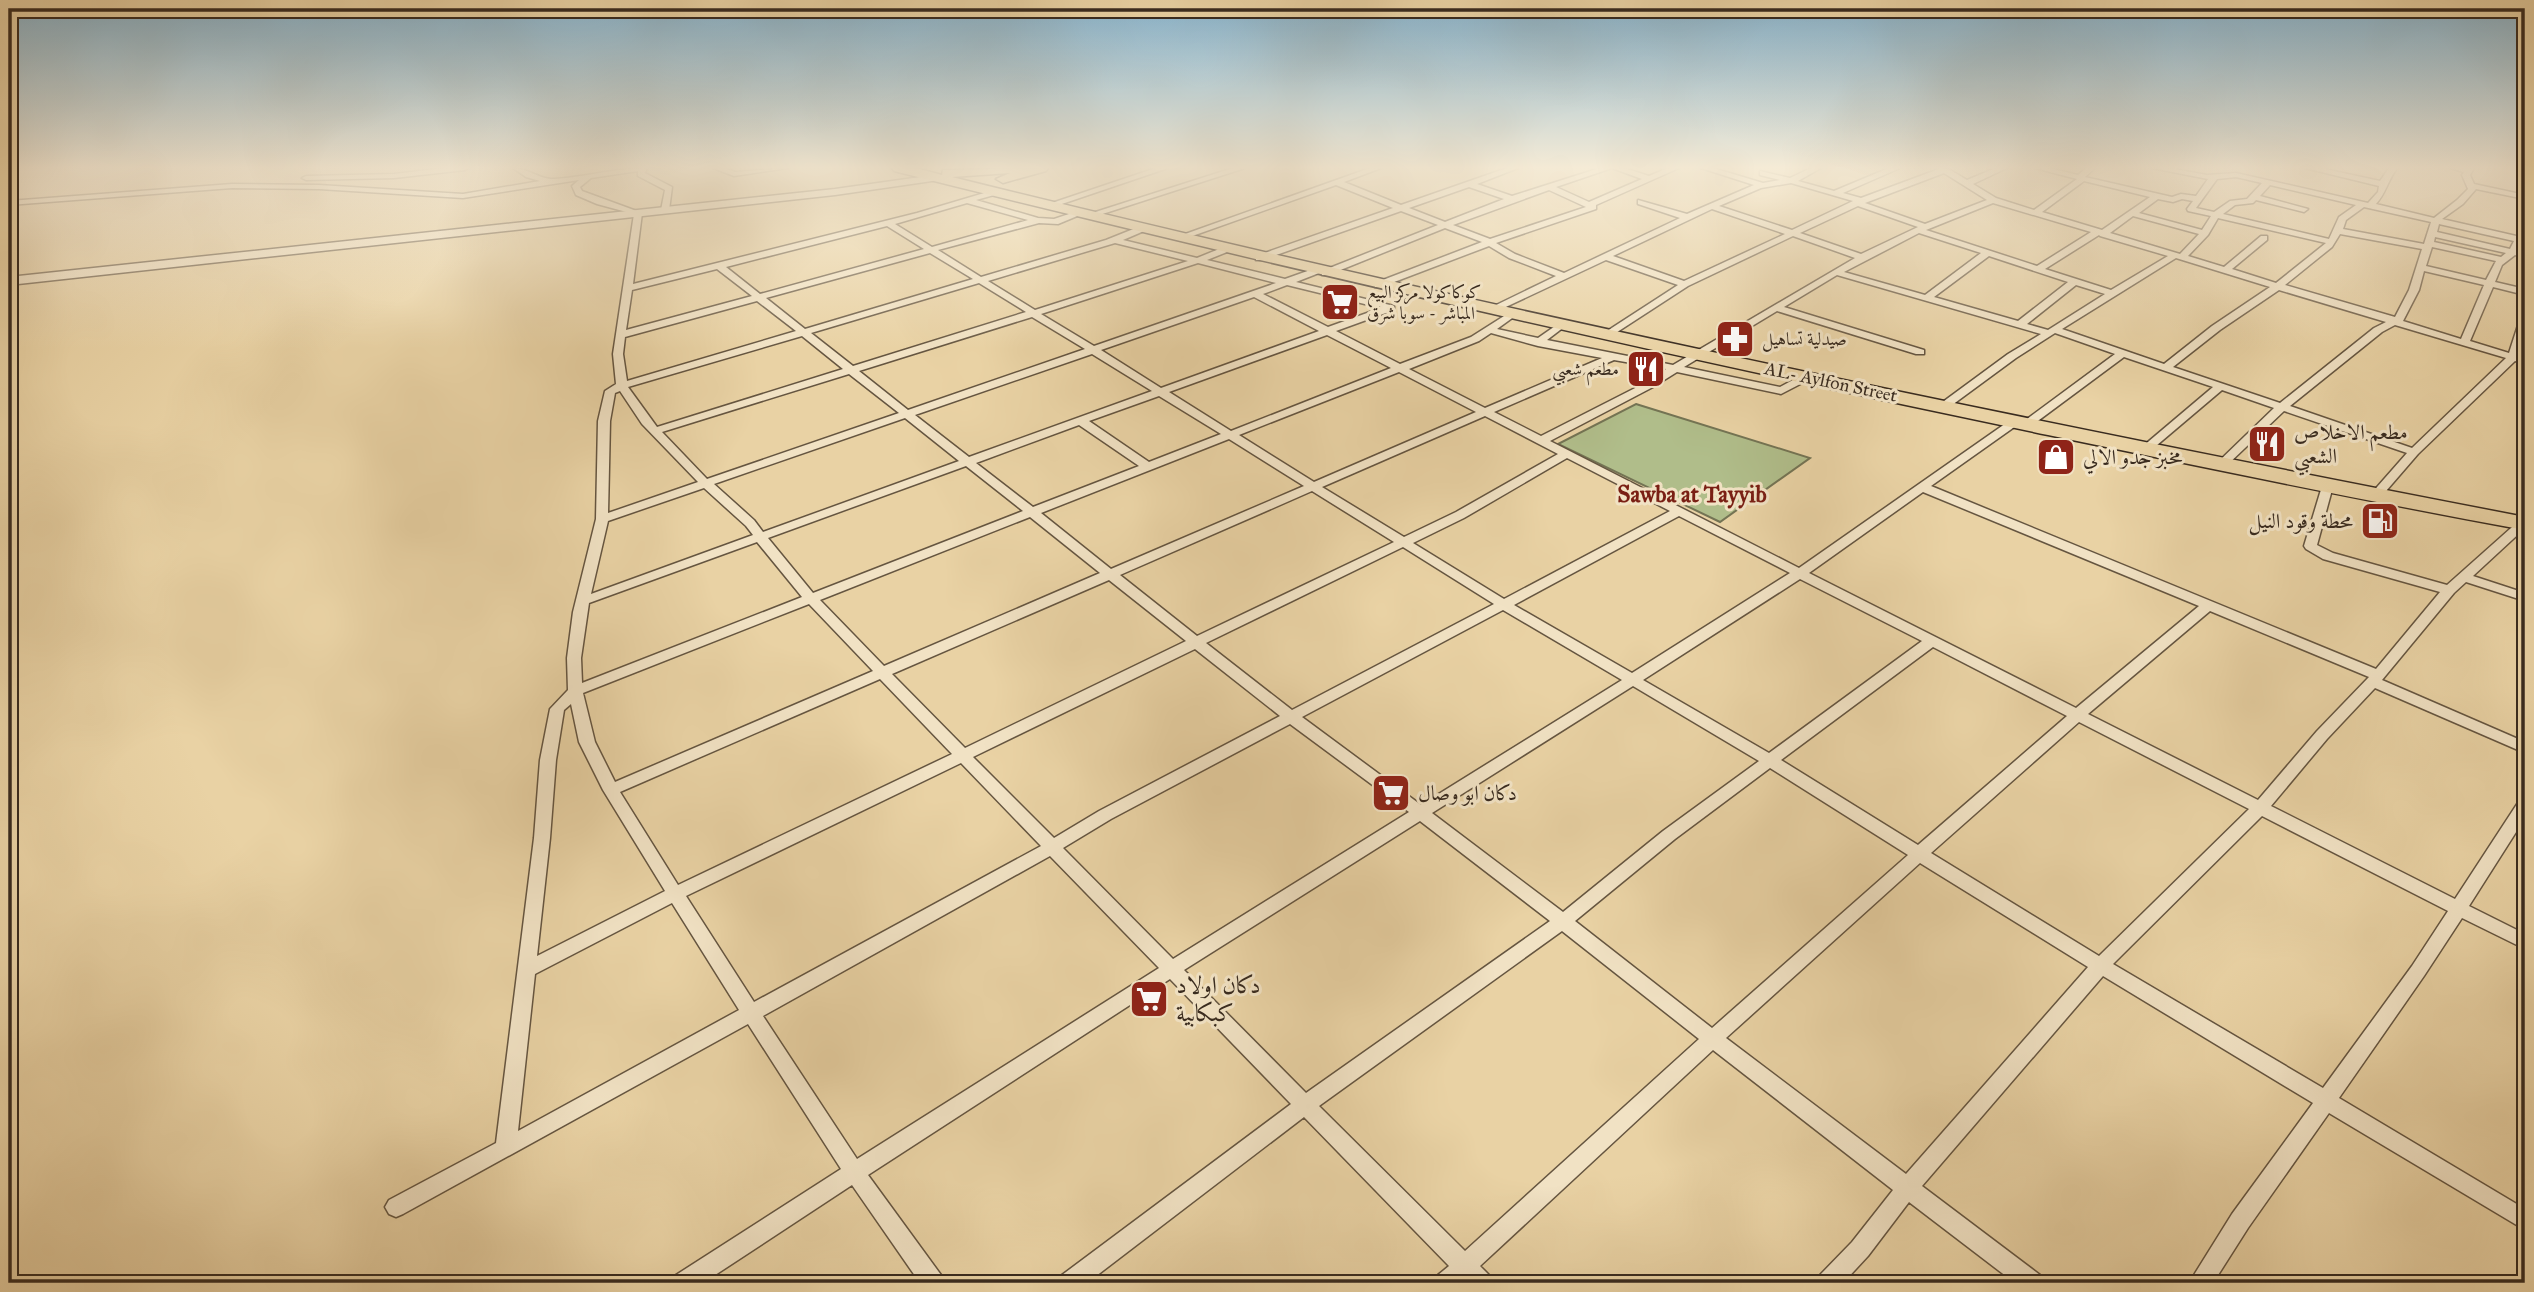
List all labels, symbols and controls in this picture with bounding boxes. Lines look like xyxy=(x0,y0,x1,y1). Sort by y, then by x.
supermarket icon: كوكاكولا مركز البيع المباشر - سوبا شرق xyxy=(1319,281,1361,323)
place label: كوكاكولا مركز البيع المباشر - سوبا شرق xyxy=(1367,281,1481,325)
pharmacy icon: صيدلية تساهيل xyxy=(1714,318,1756,360)
place label: صيدلية تساهيل xyxy=(1762,328,1847,352)
restaurant icon: مطعم شعبي xyxy=(1625,348,1667,390)
street label: AL- Aylfon Street xyxy=(1762,357,1900,407)
place label: مطعم شعبي xyxy=(1552,358,1619,386)
place label: مطعم الاخلاص الشعبي xyxy=(2294,419,2408,476)
restaurant icon: مطعم الاخلاص الشعبي xyxy=(2246,423,2288,465)
shop icon: مخبز جدو الالي xyxy=(2035,436,2077,478)
place label: مخبز جدو الالي xyxy=(2083,444,2183,474)
district label: Sawba at Tayyib xyxy=(1617,480,1767,509)
fuel station icon: محطة وقود النيل xyxy=(2359,500,2401,542)
place label: محطة وقود النيل xyxy=(2248,508,2353,536)
supermarket icon: دكان ابو وصال xyxy=(1370,772,1412,814)
place label: دكان ابو وصال xyxy=(1418,780,1517,806)
place label: دكان اولاد كبكابية xyxy=(1176,970,1261,1028)
supermarket icon: دكان اولاد كبكابية xyxy=(1128,978,1170,1020)

